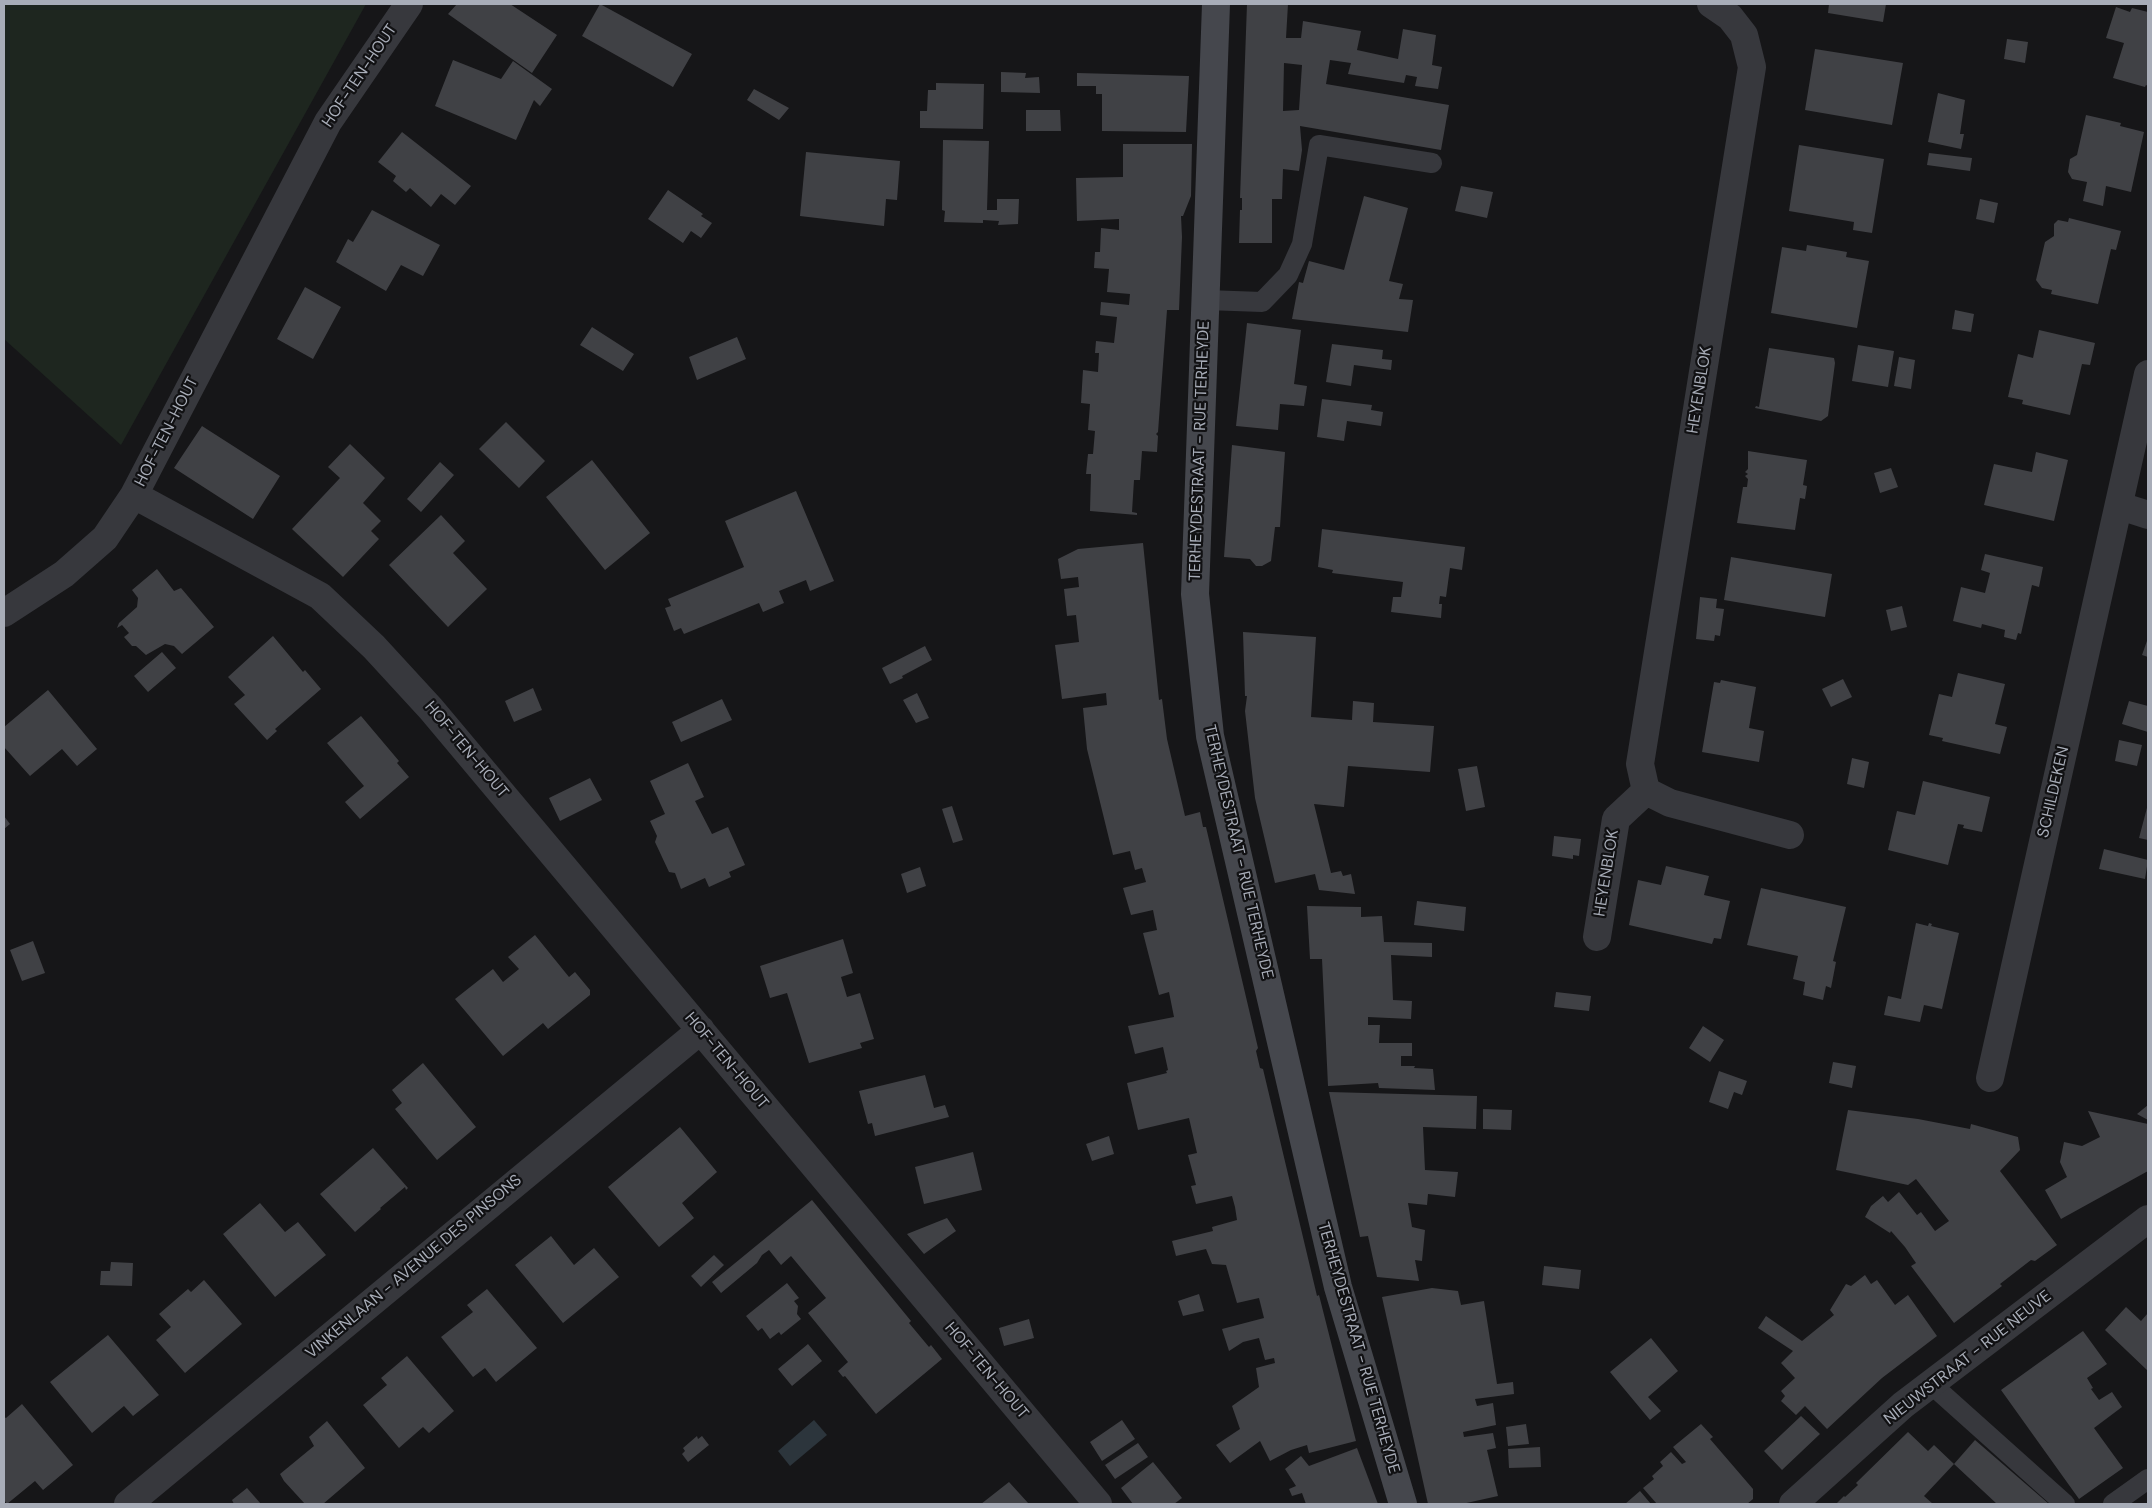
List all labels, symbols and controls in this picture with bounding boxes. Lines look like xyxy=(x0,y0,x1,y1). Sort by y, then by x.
street label: HOF-TEN-HOUT xyxy=(318,21,402,131)
street label: TERHEYDESTRAAT - RUE TERHEYDE xyxy=(1186,321,1214,581)
street label: HEYENBLOK xyxy=(1684,345,1716,435)
street label: HOF-TEN-HOUT xyxy=(131,374,203,490)
street label: HOF-TEN-HOUT xyxy=(420,698,512,802)
street label: TERHEYDESTRAAT - RUE TERHEYDE xyxy=(1199,723,1277,981)
street label: SCHILDEKEN xyxy=(2034,744,2074,840)
street label: HEYENBLOK xyxy=(1591,828,1623,918)
street label: HOF-TEN-HOUT xyxy=(680,1009,772,1113)
street label: VINKENLAAN - AVENUE DES PINSONS xyxy=(302,1171,526,1363)
street label: TERHEYDESTRAAT - RUE TERHEYDE xyxy=(1313,1220,1403,1476)
street label: NIEUWSTRAAT - RUE NEUVE xyxy=(1881,1287,2055,1429)
street label: HOF-TEN-HOUT xyxy=(940,1319,1032,1423)

